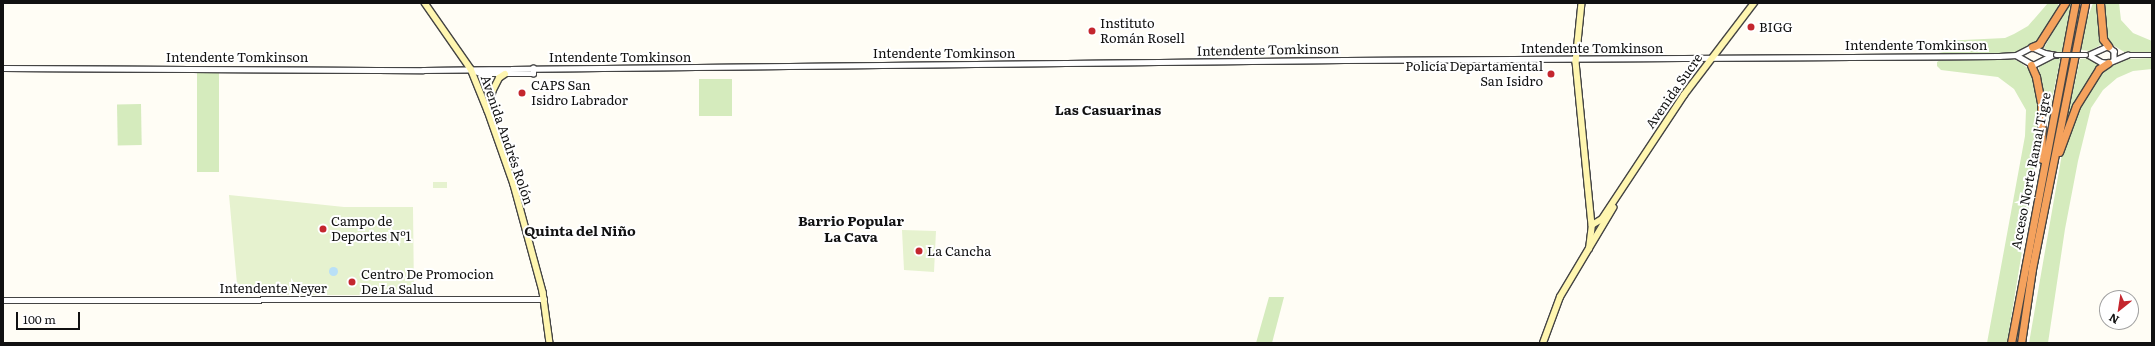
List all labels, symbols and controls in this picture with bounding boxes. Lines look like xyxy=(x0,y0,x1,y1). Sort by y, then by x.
place label: Instituto Román Rosell xyxy=(1100,16,1185,47)
place label: BIGG xyxy=(1759,19,1792,35)
marker: BIGG xyxy=(1746,22,1756,32)
marker: Instituto Román Rosell xyxy=(1087,26,1097,36)
street label: Intendente Tomkinson xyxy=(1845,37,1987,53)
street label: Intendente Tomkinson xyxy=(1521,40,1663,56)
street label: Intendente Tomkinson xyxy=(1197,41,1339,59)
street label: Intendente Tomkinson xyxy=(873,45,1015,61)
street label: Intendente Tomkinson xyxy=(166,49,308,65)
street label: Intendente Tomkinson xyxy=(549,49,691,65)
street label: Avenida Sucre xyxy=(1642,50,1706,132)
place label: Policía Departamental San Isidro xyxy=(1405,59,1543,90)
marker: Policía Departamental San Isidro xyxy=(1546,69,1556,79)
street label: Avenida Andrés Rolón xyxy=(477,73,537,207)
place label: CAPS San Isidro Labrador xyxy=(531,78,628,109)
marker: CAPS San Isidro Labrador xyxy=(516,87,528,99)
street label: Acceso Norte Ramal Tigre xyxy=(2008,91,2054,251)
district label: Las Casuarinas xyxy=(1055,101,1161,117)
district label: Barrio Popular La Cava xyxy=(798,212,904,244)
place label: Campo de Deportes Nº1 xyxy=(331,214,411,245)
district label: Quinta del Niño xyxy=(524,222,636,238)
marker: Campo de Deportes Nº1 xyxy=(318,224,328,234)
place label: La Cancha xyxy=(927,243,991,259)
marker: La Cancha xyxy=(914,246,924,256)
place label: Centro De Promocion De La Salud xyxy=(361,267,494,298)
marker: Centro De Promocion De La Salud xyxy=(346,276,358,288)
street label: Intendente Neyer xyxy=(219,280,327,296)
north arrow xyxy=(2099,290,2139,330)
scale bar xyxy=(18,304,82,330)
text: 100 m xyxy=(23,310,56,328)
text: N xyxy=(2106,310,2122,329)

